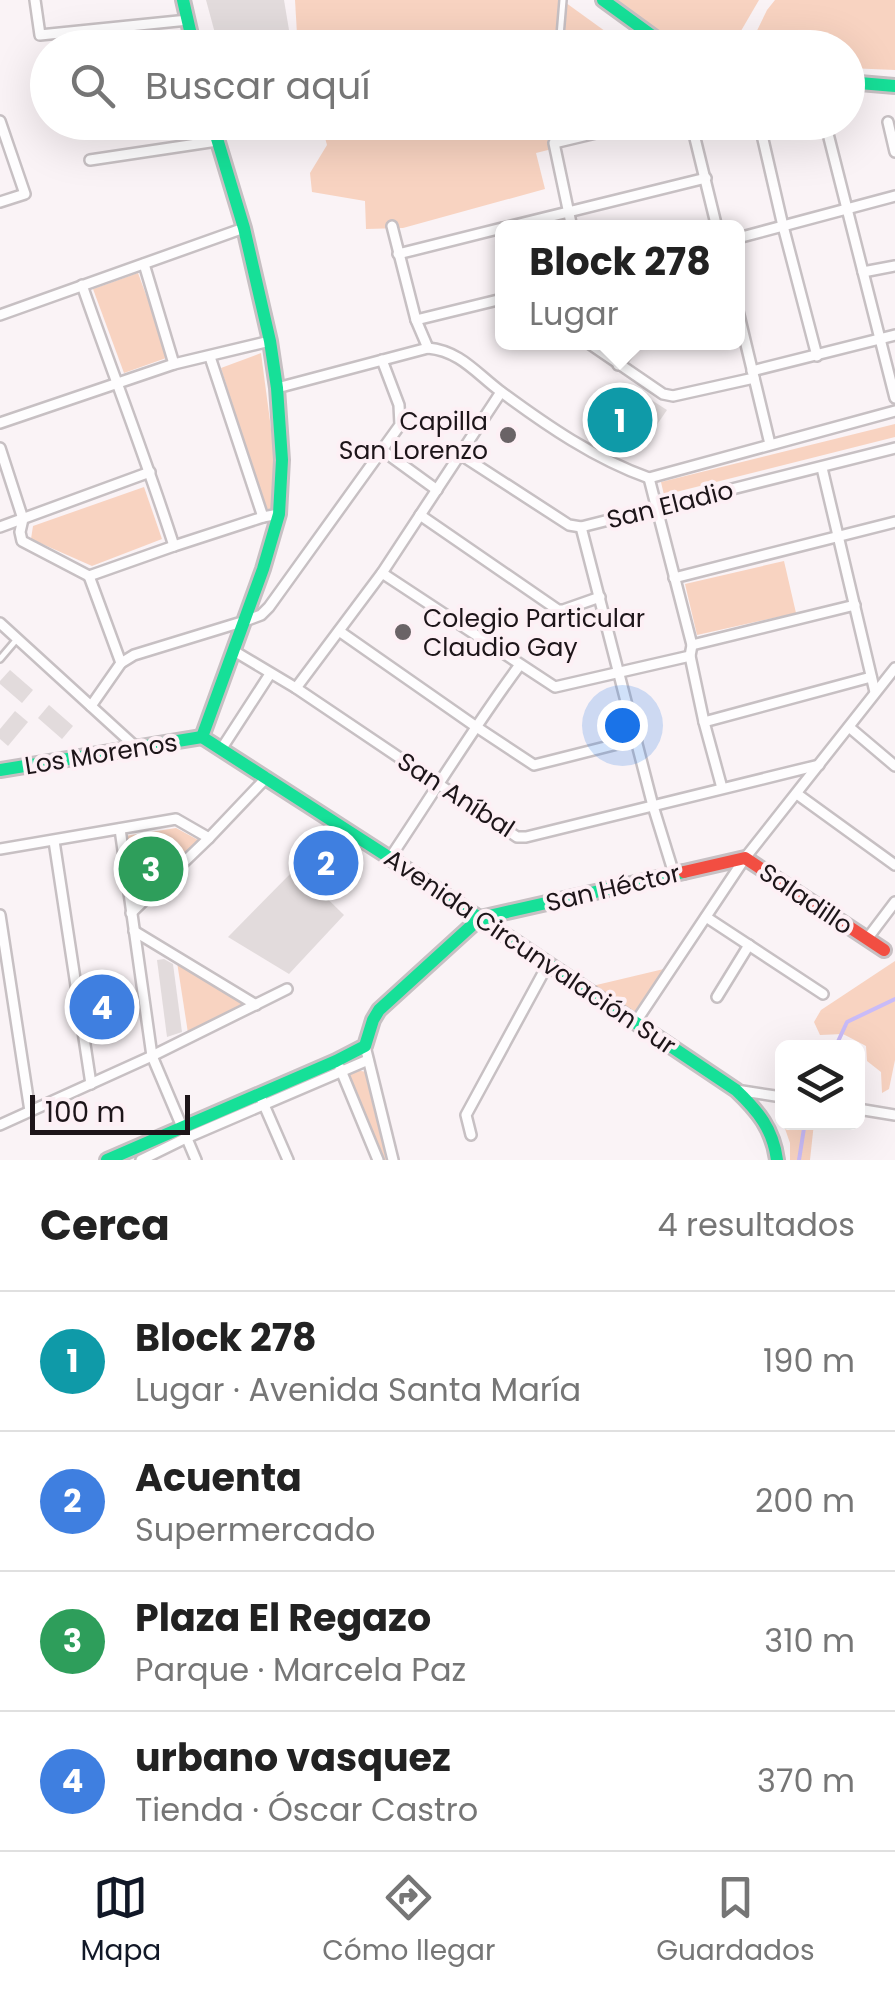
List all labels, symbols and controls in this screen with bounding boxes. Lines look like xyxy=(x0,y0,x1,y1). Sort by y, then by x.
search box xyxy=(30,30,865,140)
icon: search xyxy=(65,58,120,113)
text: Buscar aquí xyxy=(145,59,371,112)
popup xyxy=(495,220,745,350)
text: Block 278 xyxy=(529,235,711,288)
text: Lugar xyxy=(529,291,619,336)
pin: 1 xyxy=(588,382,652,458)
place label: Capilla San Lorenzo xyxy=(339,404,488,468)
marker: Capilla San Lorenzo xyxy=(497,424,519,446)
street label: San Eladio xyxy=(603,472,737,538)
place label: Colegio Particular Claudio Gay xyxy=(423,601,645,665)
marker: Colegio Particular Claudio Gay xyxy=(392,621,414,643)
your location xyxy=(597,700,648,751)
street label: Los Morenos xyxy=(22,725,180,783)
street label: San Aníbal xyxy=(391,744,521,846)
pin: 2 xyxy=(294,826,358,900)
pin: 3 xyxy=(118,832,184,906)
street label: Avenida Circunvalación Sur xyxy=(377,841,683,1063)
street label: Saladillo xyxy=(752,855,860,943)
street label: San Héctor xyxy=(542,856,684,920)
pin: 4 xyxy=(70,970,134,1044)
map controls xyxy=(775,1040,865,1130)
button: layers xyxy=(775,1040,865,1130)
scale bar xyxy=(30,1090,190,1134)
text: 100 m xyxy=(45,1093,125,1132)
text: Cerca xyxy=(40,1196,170,1255)
text: 4 resultados xyxy=(657,1202,855,1247)
text: Block 278 xyxy=(135,1311,317,1364)
text: 1 xyxy=(66,1338,79,1383)
text: 190 m xyxy=(763,1338,855,1383)
text: Lugar · Avenida Santa María xyxy=(135,1367,581,1412)
text: Acuenta xyxy=(135,1451,302,1504)
text: 2 xyxy=(63,1478,82,1523)
text: 200 m xyxy=(755,1478,855,1523)
text: Supermercado xyxy=(135,1507,376,1552)
text: Plaza El Regazo xyxy=(135,1591,431,1644)
text: 3 xyxy=(63,1618,82,1663)
text: 310 m xyxy=(764,1618,855,1663)
text: Parque · Marcela Paz xyxy=(135,1647,466,1692)
text: urbano vasquez xyxy=(135,1731,451,1784)
text: 4 xyxy=(62,1758,83,1803)
text: 370 m xyxy=(757,1758,855,1803)
text: Tienda · Óscar Castro xyxy=(135,1787,478,1832)
tab: Mapa xyxy=(80,1870,161,1972)
tab: Cómo llegar xyxy=(322,1870,495,1972)
tab: Guardados xyxy=(656,1870,815,1972)

